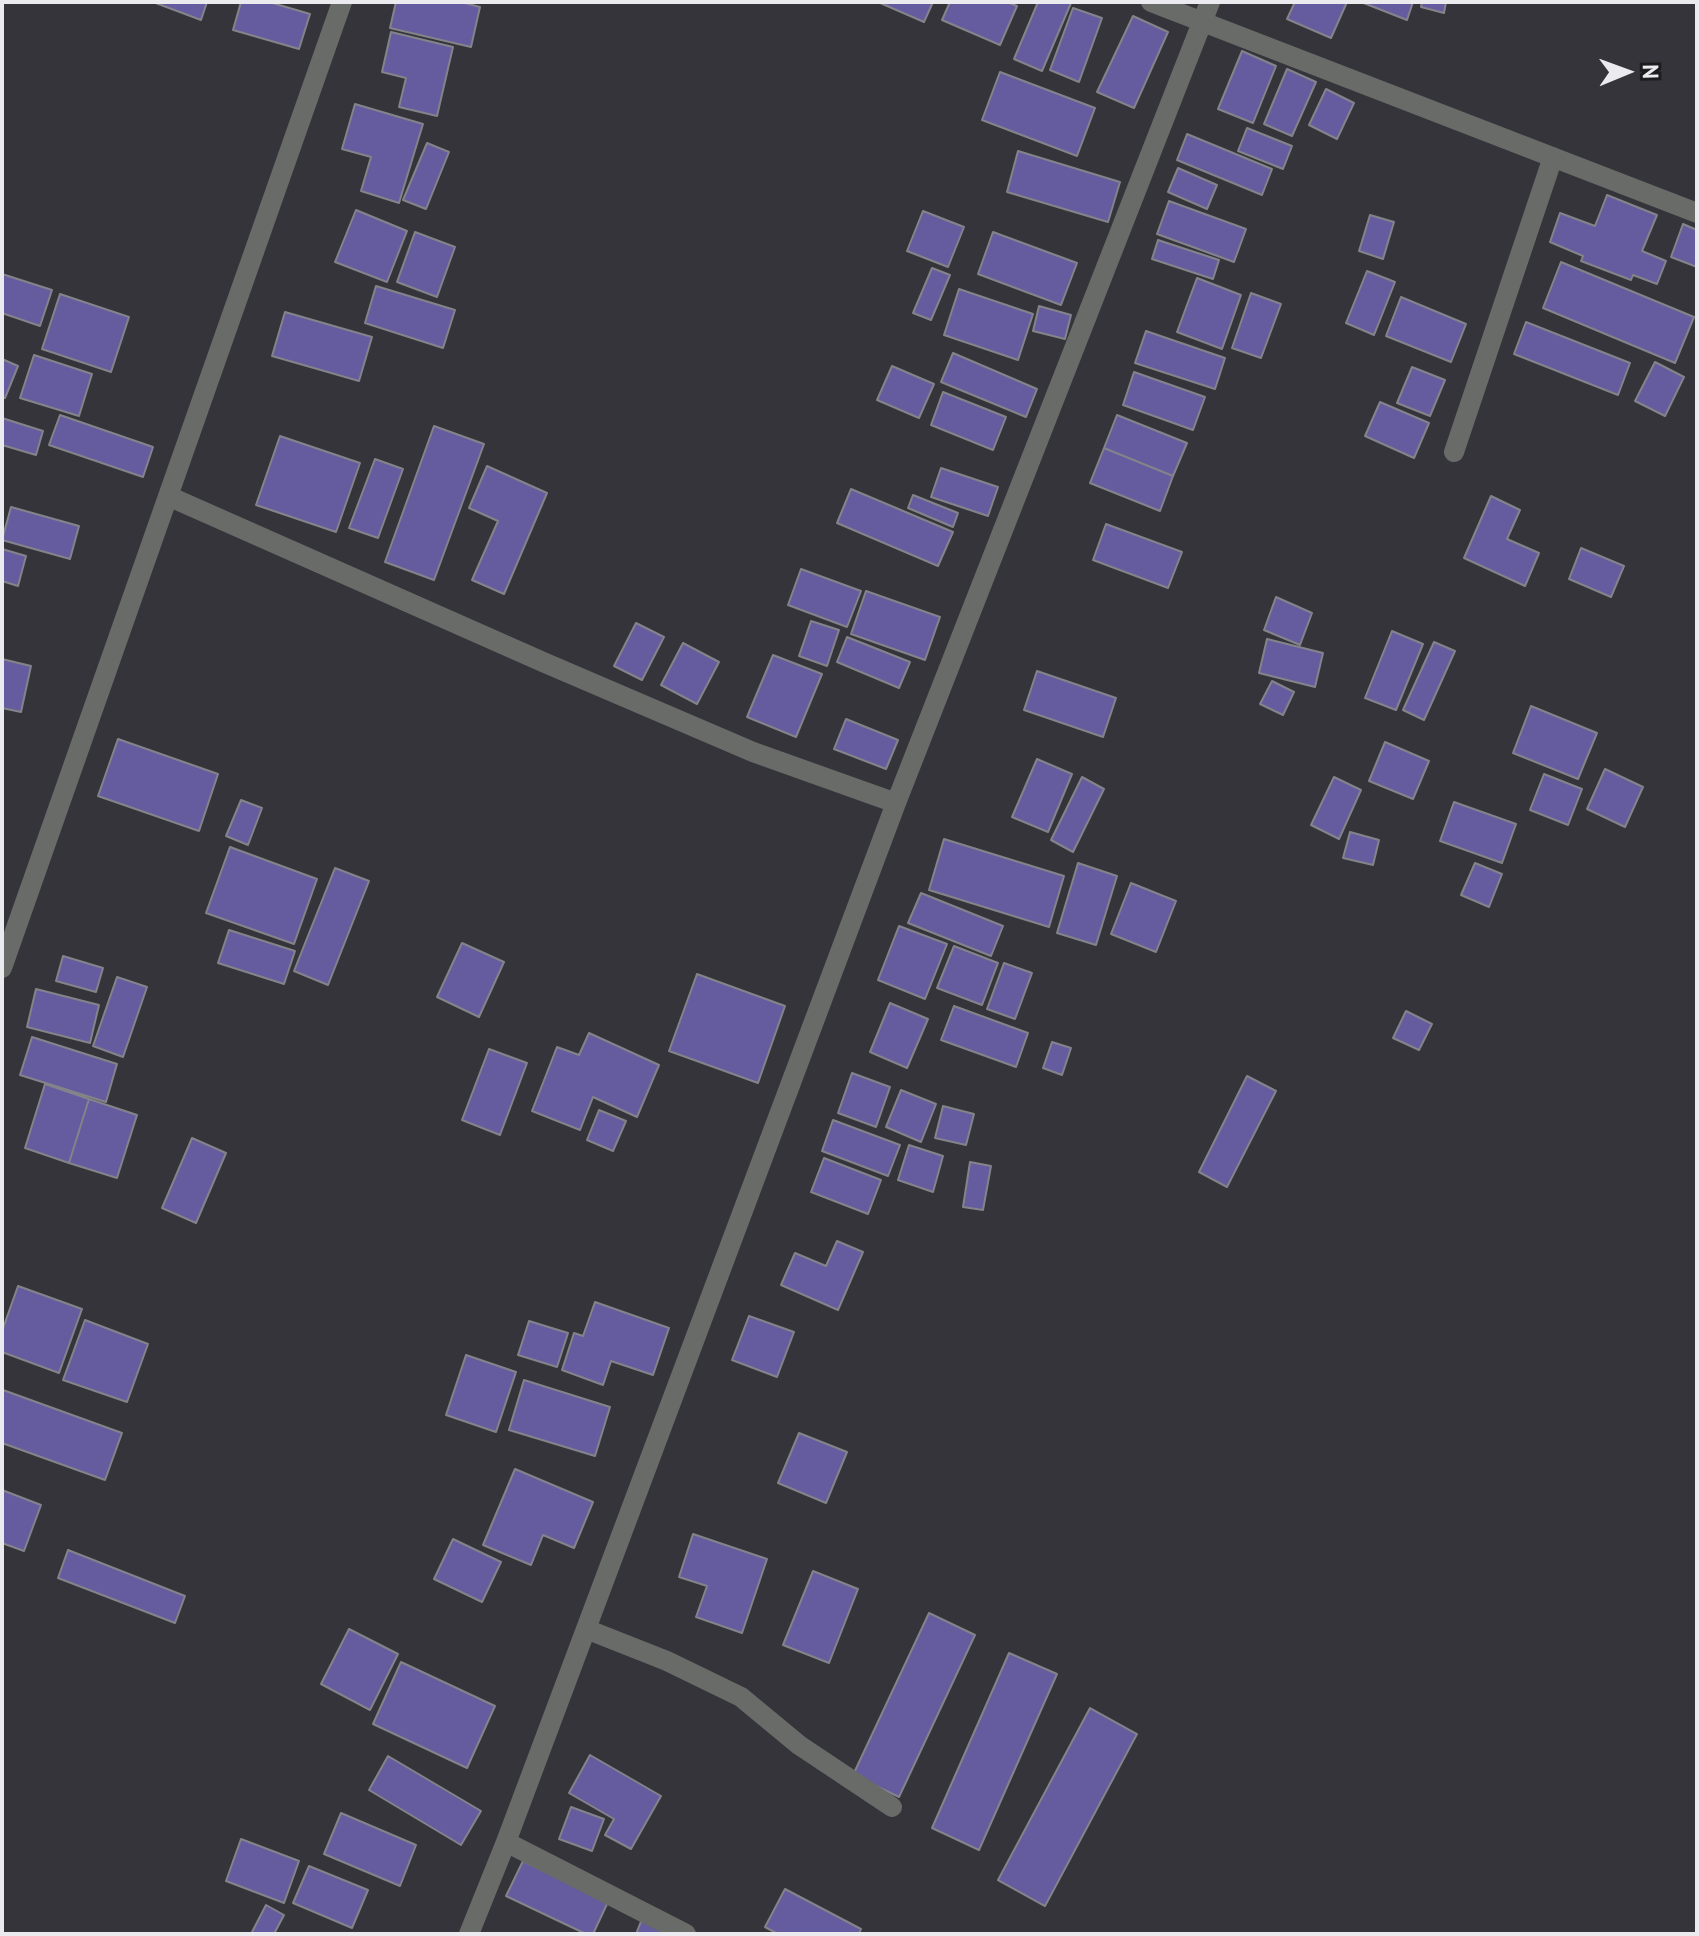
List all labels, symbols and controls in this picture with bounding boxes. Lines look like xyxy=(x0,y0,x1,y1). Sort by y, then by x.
north arrow xyxy=(1587,32,1667,112)
text: N xyxy=(1637,64,1665,79)

